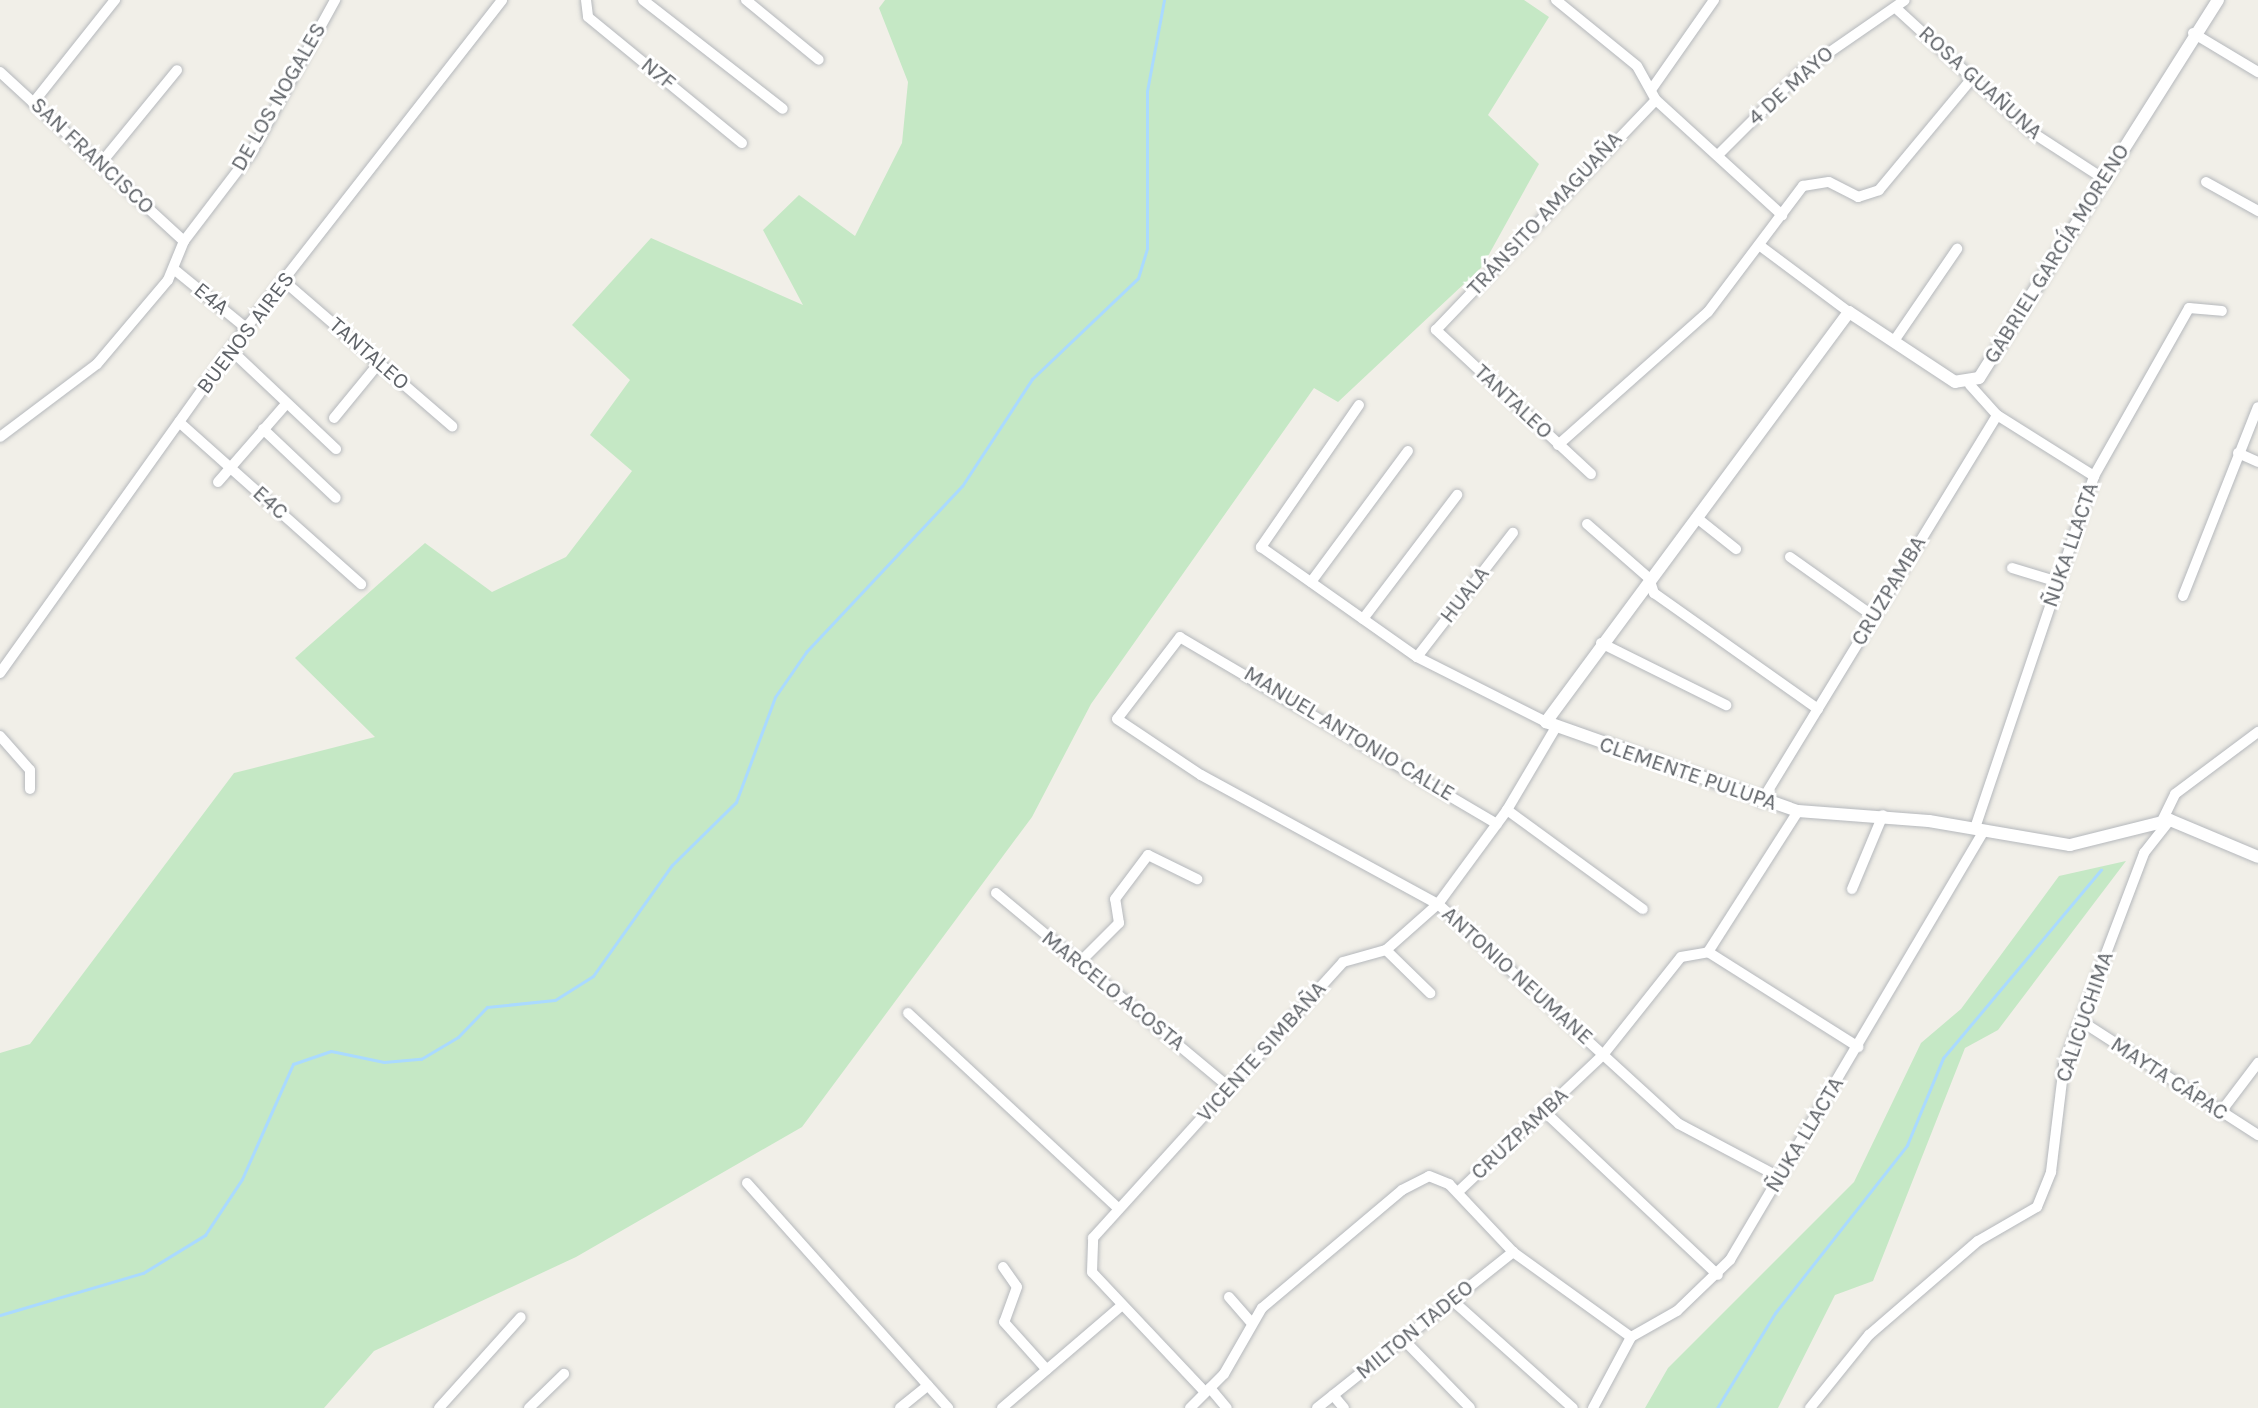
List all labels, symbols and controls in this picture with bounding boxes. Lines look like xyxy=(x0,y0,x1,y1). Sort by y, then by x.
street label: DE LOS NOGALES xyxy=(226,18,332,176)
street label: ROSA GUAÑUNA xyxy=(1913,21,2047,145)
street label: 4 DE MAYO xyxy=(1743,41,1839,131)
street label: N7F xyxy=(635,52,681,96)
street label: SAN FRANCISCO xyxy=(25,92,159,220)
street label: TRÁNSITO AMAGUAÑA xyxy=(1462,126,1628,302)
street label: GABRIEL GARCÍA MORENO xyxy=(1979,139,2135,369)
street label: BUENOS AIRES xyxy=(191,267,301,399)
street label: E4A xyxy=(188,277,234,321)
street label: TANTALEO xyxy=(324,312,414,396)
street label: TANTALEO xyxy=(1468,359,1558,445)
street label: ÑUKA LLACTA xyxy=(2037,479,2105,611)
street label: E4C xyxy=(247,480,293,526)
street label: CRUZPAMBA xyxy=(1846,531,1932,651)
street label: HUALA xyxy=(1435,561,1495,629)
street label: MANUEL ANTONIO CALLE xyxy=(1239,661,1459,807)
street label: CLEMENTE PULUPA xyxy=(1596,731,1780,817)
street label: ANTONIO NEUMANE xyxy=(1436,901,1598,1051)
street label: MARCELO ACOSTA xyxy=(1036,925,1190,1057)
street label: CALICUCHIMA xyxy=(2050,948,2120,1086)
street label: VICENTE SIMBAÑA xyxy=(1192,976,1332,1128)
street label: MAYTA CÁPAC xyxy=(2105,1031,2233,1127)
street label: ÑUKA LLACTA xyxy=(1760,1072,1850,1198)
street label: CRUZPAMBA xyxy=(1466,1082,1574,1186)
street label: MILTON TADEO xyxy=(1351,1275,1479,1385)

